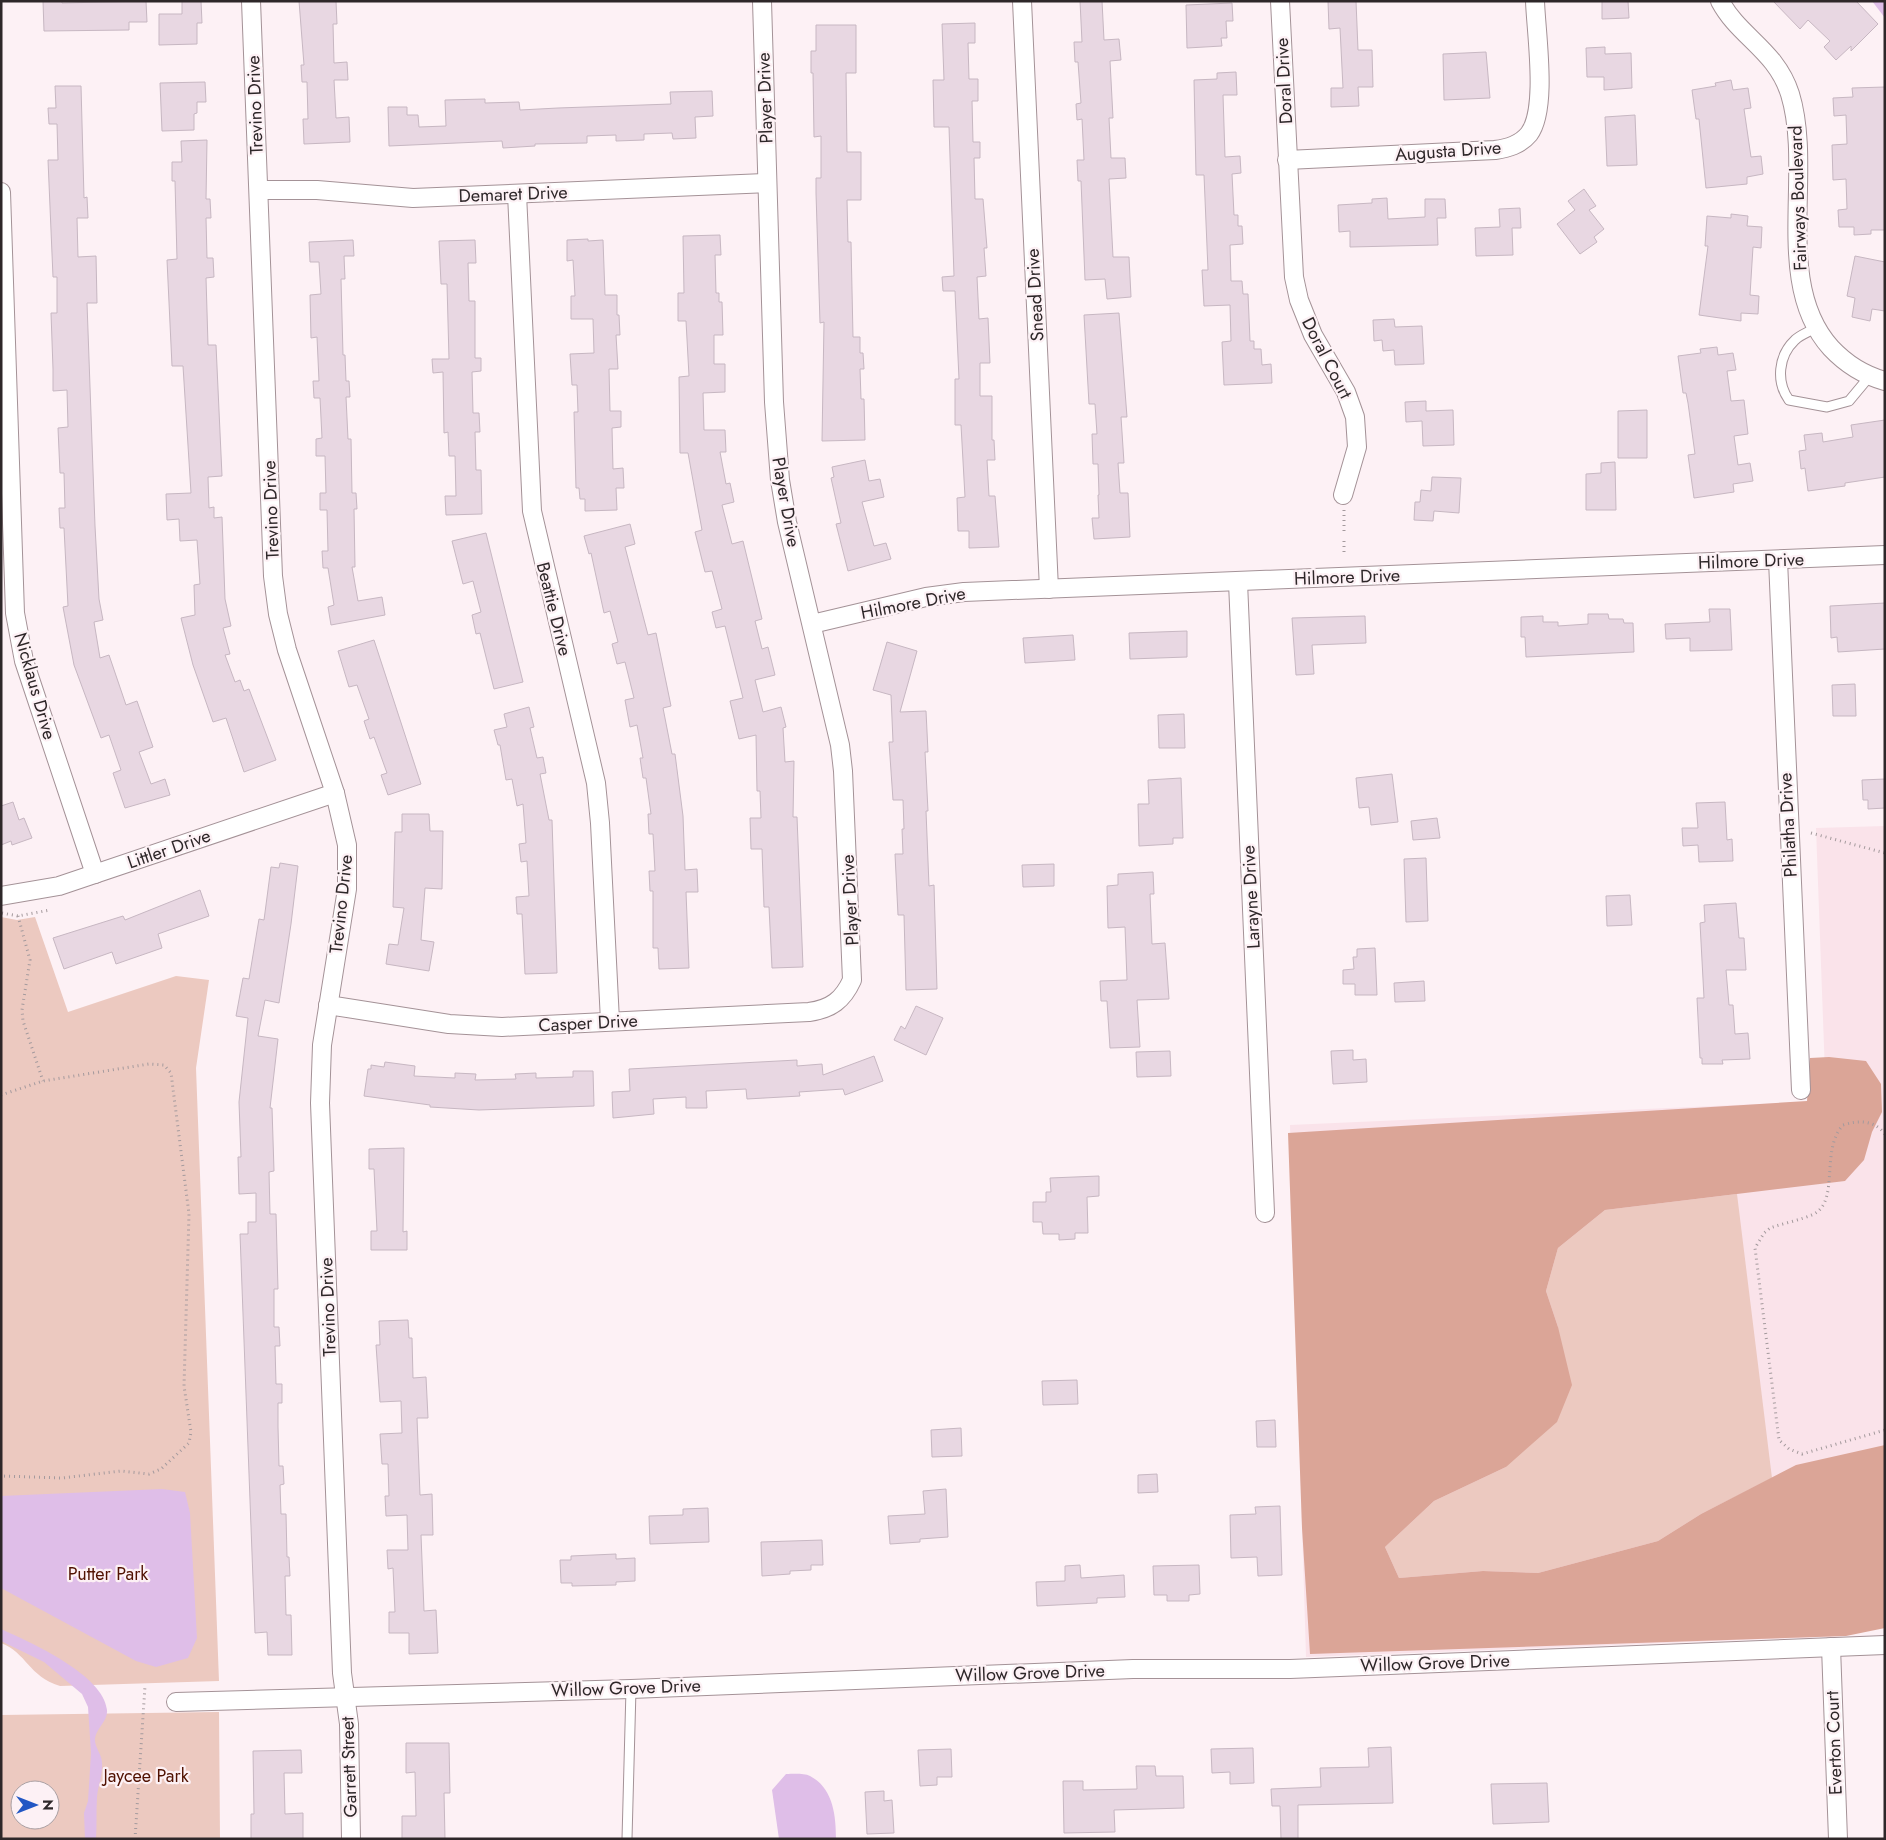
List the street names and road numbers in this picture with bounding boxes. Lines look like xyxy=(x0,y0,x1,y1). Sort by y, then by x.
street label: Doral Drive xyxy=(1269,37,1299,125)
street label: Player Drive xyxy=(750,52,780,144)
street label: Trevino Drive xyxy=(240,55,270,155)
street label: Fairways Boulevard xyxy=(1782,125,1814,271)
street label: Augusta Drive xyxy=(1394,134,1502,168)
street label: Demaret Drive xyxy=(458,179,568,209)
street label: Snead Drive xyxy=(1020,248,1050,342)
street label: Doral Court xyxy=(1295,313,1359,404)
street label: Player Drive xyxy=(765,455,807,549)
street label: Trevino Drive xyxy=(256,460,286,560)
street label: Hilmore Drive xyxy=(1698,546,1804,576)
street label: Beattie Drive xyxy=(530,559,578,659)
street label: Hilmore Drive xyxy=(1294,562,1400,592)
street label: Hilmore Drive xyxy=(858,580,968,626)
street label: Nicklaus Drive xyxy=(7,630,63,742)
street label: Philatha Drive xyxy=(1772,772,1804,878)
street label: Littler Drive xyxy=(124,823,214,875)
street label: Larayne Drive xyxy=(1235,845,1267,949)
street label: Trevino Drive xyxy=(323,853,359,955)
street label: Player Drive xyxy=(835,854,865,946)
street label: Casper Drive xyxy=(538,1007,638,1039)
street label: Trevino Drive xyxy=(313,1257,343,1357)
street label: Willow Grove Drive xyxy=(1360,1647,1510,1679)
street label: Willow Grove Drive xyxy=(955,1657,1105,1689)
street label: Willow Grove Drive xyxy=(551,1672,701,1704)
street label: Everton Court xyxy=(1819,1690,1849,1795)
street label: Garrett Street xyxy=(334,1715,364,1818)

